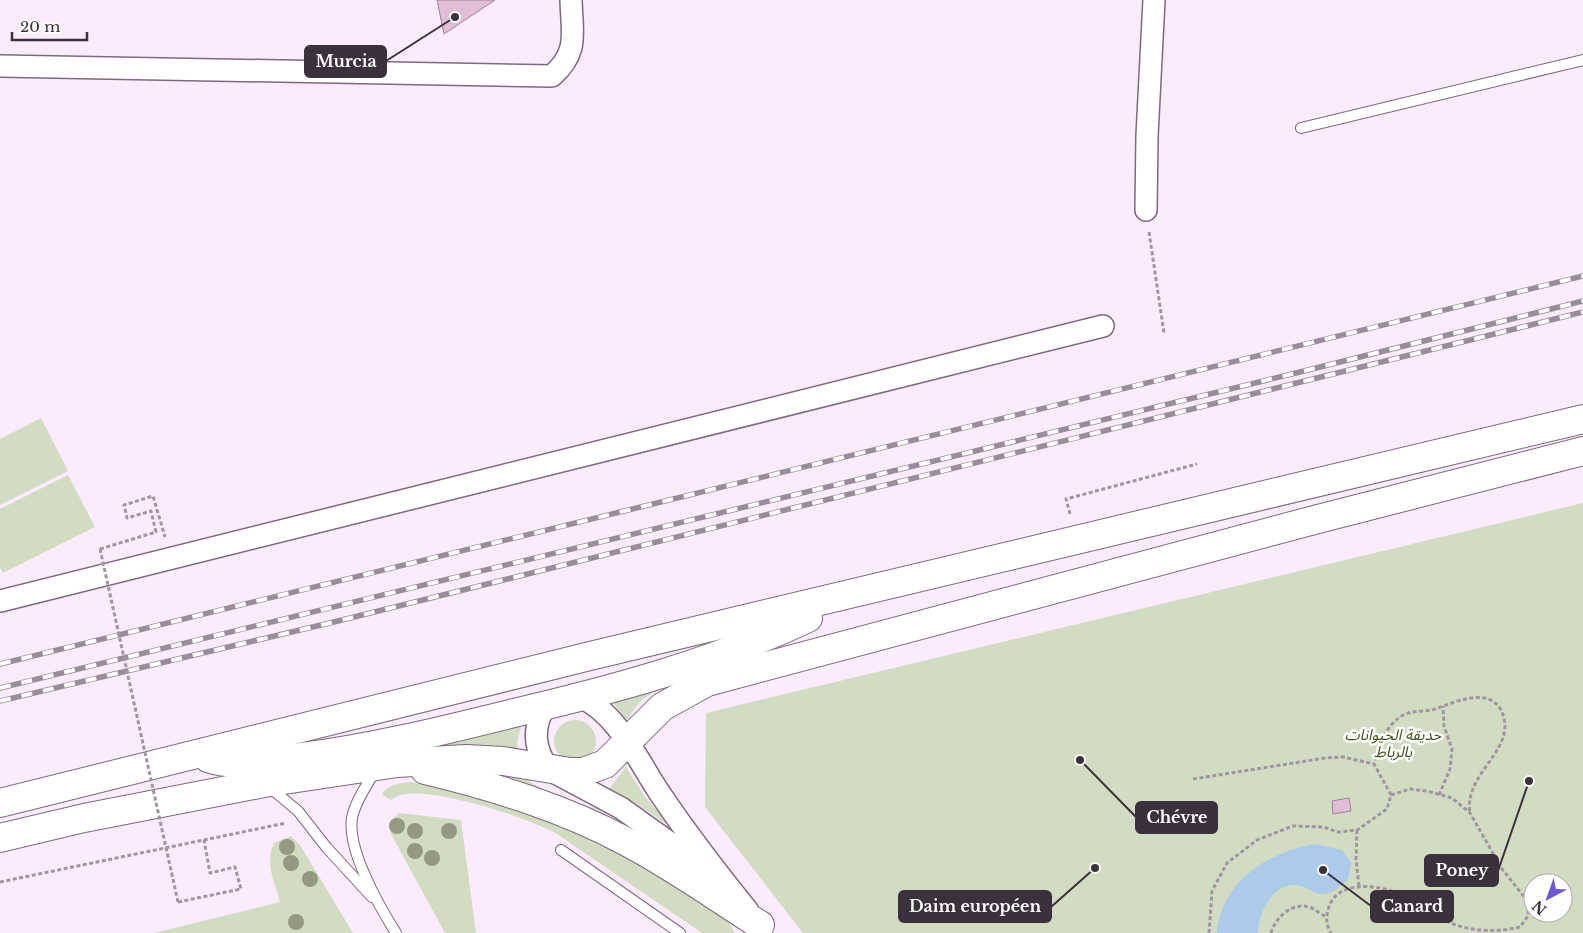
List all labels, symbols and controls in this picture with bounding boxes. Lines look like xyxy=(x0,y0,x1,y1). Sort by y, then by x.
scale bar xyxy=(12,10,88,42)
text: 20 m xyxy=(20,17,60,36)
callout: Murcia xyxy=(305,46,386,77)
text: Murcia xyxy=(315,51,377,71)
park label: حديقة الحيوانات بالرباط xyxy=(1345,725,1442,761)
callout: Chévre xyxy=(1136,802,1217,833)
text: Chévre xyxy=(1147,807,1207,827)
callout: Poney xyxy=(1425,855,1498,886)
text: Poney xyxy=(1436,860,1489,880)
north arrow xyxy=(1523,873,1573,923)
callout: Daim européen xyxy=(899,891,1051,922)
callout: Canard xyxy=(1371,891,1453,922)
text: Daim européen xyxy=(909,896,1041,916)
text: Canard xyxy=(1381,896,1443,916)
text: N xyxy=(1529,897,1550,919)

